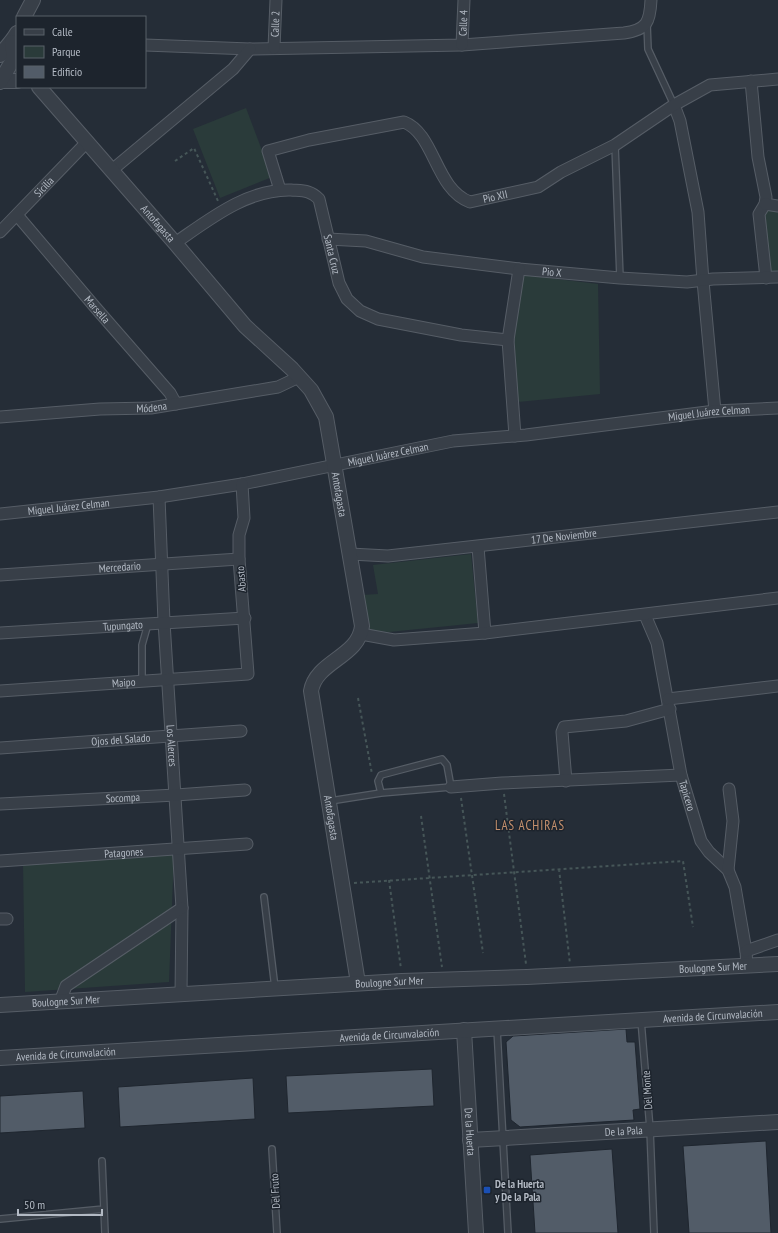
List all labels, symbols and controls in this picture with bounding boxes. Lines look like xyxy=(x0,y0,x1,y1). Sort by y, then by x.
street label: Calle 4 xyxy=(455,10,471,36)
street label: Calle 2 xyxy=(267,11,283,37)
legend xyxy=(16,16,146,88)
text: Calle xyxy=(52,24,73,39)
text: Parque xyxy=(52,44,81,59)
text: Edificio xyxy=(52,64,82,79)
street label: Sicilia xyxy=(31,174,57,200)
street label: Pio XII xyxy=(482,187,509,206)
street label: Antofagasta xyxy=(138,202,178,245)
street label: Santa Cruz xyxy=(321,233,344,276)
street label: Pio X xyxy=(541,264,563,280)
street label: Marsella xyxy=(81,293,113,326)
street label: Módena xyxy=(136,399,168,415)
street label: Miguel Juárez Celman xyxy=(667,402,750,424)
street label: Miguel Juárez Celman xyxy=(346,439,430,469)
street label: Antofagasta xyxy=(329,471,350,518)
street label: Miguel Juárez Celman xyxy=(27,495,110,518)
street label: 17 De Noviembre xyxy=(530,525,598,547)
street label: Mercedario xyxy=(98,559,141,575)
street label: Abasto xyxy=(233,565,249,592)
street label: Tupungato xyxy=(102,617,143,634)
street label: Maipo xyxy=(112,675,136,690)
street label: Los Alerces xyxy=(163,724,180,767)
street label: Ojos del Salado xyxy=(91,730,151,749)
street label: Tapicero xyxy=(676,778,699,813)
street label: Socompa xyxy=(105,790,140,806)
street label: Antofagasta xyxy=(321,794,342,841)
district label: LAS ACHIRAS xyxy=(495,817,565,834)
street label: Patagones xyxy=(104,844,144,861)
street label: Boulogne Sur Mer xyxy=(679,959,747,976)
street label: Boulogne Sur Mer xyxy=(355,973,424,991)
street label: Boulogne Sur Mer xyxy=(32,992,100,1010)
street label: Avenida de Circunvalación xyxy=(663,1006,763,1026)
street label: Avenida de Circunvalación xyxy=(339,1025,440,1045)
street label: Avenida de Circunvalación xyxy=(16,1044,116,1064)
street label: Del Monte xyxy=(639,1069,655,1110)
street label: De la Huerta xyxy=(462,1107,478,1156)
street label: De la Pala xyxy=(604,1123,643,1139)
street label: Del Fruto xyxy=(267,1173,283,1209)
place label: De la Huerta y De la Pala xyxy=(494,1177,544,1204)
marker: De la Huerta y De la Pala xyxy=(482,1185,492,1195)
scale bar xyxy=(18,1191,102,1217)
text: 50 m xyxy=(24,1197,45,1212)

